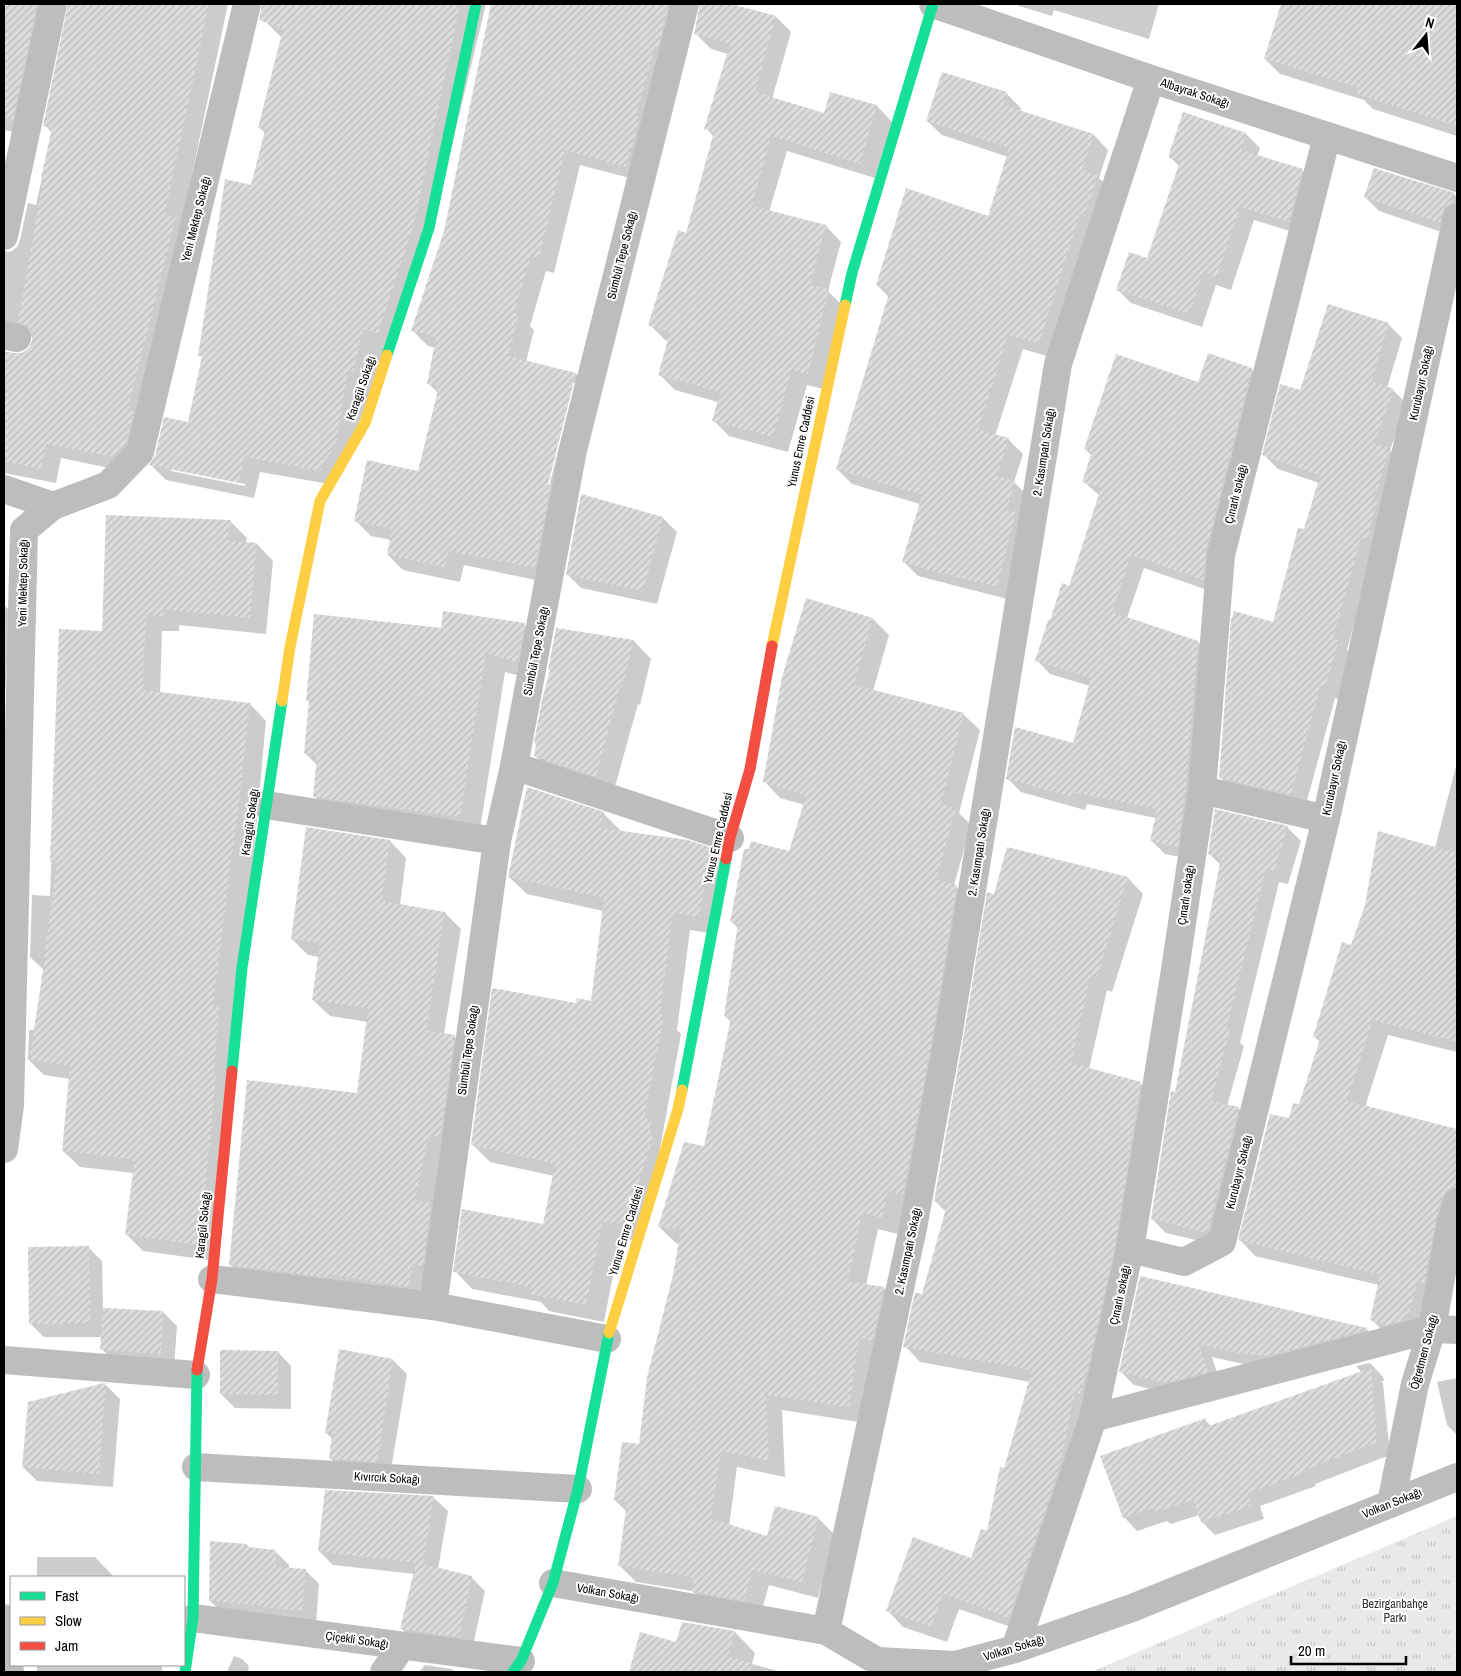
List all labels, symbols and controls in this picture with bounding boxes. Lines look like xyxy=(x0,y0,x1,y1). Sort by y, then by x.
north arrow xyxy=(1401,10,1451,60)
text: N xyxy=(1423,13,1436,32)
street label: Albayrak Sokağı xyxy=(1158,74,1232,112)
street label: Yeni Mektep Sokağı xyxy=(178,174,214,264)
street label: Sümbül Tepe Sokağı xyxy=(603,209,641,301)
street label: Kurubayır Sokağı xyxy=(1405,344,1437,422)
street label: Karagül Sokağı xyxy=(342,354,380,422)
street label: Yunus Emre Caddesi xyxy=(784,395,818,489)
street label: 2. Kasımpatı Sokağı xyxy=(1029,407,1059,497)
street label: Çınarlı sokağı xyxy=(1221,463,1251,525)
street label: Yeni Mektep Sokağı xyxy=(14,539,32,627)
street label: Sümbül Tepe Sokağı xyxy=(519,605,553,697)
street label: Kurubayır Sokağı xyxy=(1318,739,1350,817)
street label: Karagül Sokağı xyxy=(237,788,263,856)
street label: Yunus Emre Caddesi xyxy=(700,791,736,885)
street label: 2. Kasımpatı Sokağı xyxy=(964,807,994,897)
street label: Çınarlı sokağı xyxy=(1174,864,1198,926)
street label: Sümbül Tepe Sokağı xyxy=(454,1004,482,1096)
street label: Kurubayır Sokağı xyxy=(1222,1133,1256,1211)
street label: Yunus Emre Caddesi xyxy=(605,1184,647,1278)
street label: Karagül Sokağı xyxy=(192,1191,214,1259)
street label: 2. Kasımpatı Sokağı xyxy=(891,1206,925,1296)
street label: Çınarlı sokağı xyxy=(1106,1264,1134,1326)
street label: Öğretmen Sokağı xyxy=(1405,1312,1442,1391)
street label: Kıvırcık Sokağı xyxy=(354,1468,420,1488)
street label: Volkan Sokağı xyxy=(1360,1484,1424,1522)
legend xyxy=(10,1576,185,1666)
street label: Volkan Sokağı xyxy=(576,1580,640,1606)
text: Fast xyxy=(55,1585,79,1606)
park label: Bezirganbahçe Parkı xyxy=(1362,1596,1428,1626)
text: Slow xyxy=(55,1610,82,1631)
street label: Çiçekli Sokağı xyxy=(324,1628,390,1652)
street label: Volkan Sokağı xyxy=(982,1631,1046,1665)
scale bar xyxy=(1291,1634,1406,1666)
text: Jam xyxy=(55,1635,78,1656)
text: 20 m xyxy=(1298,1640,1325,1661)

